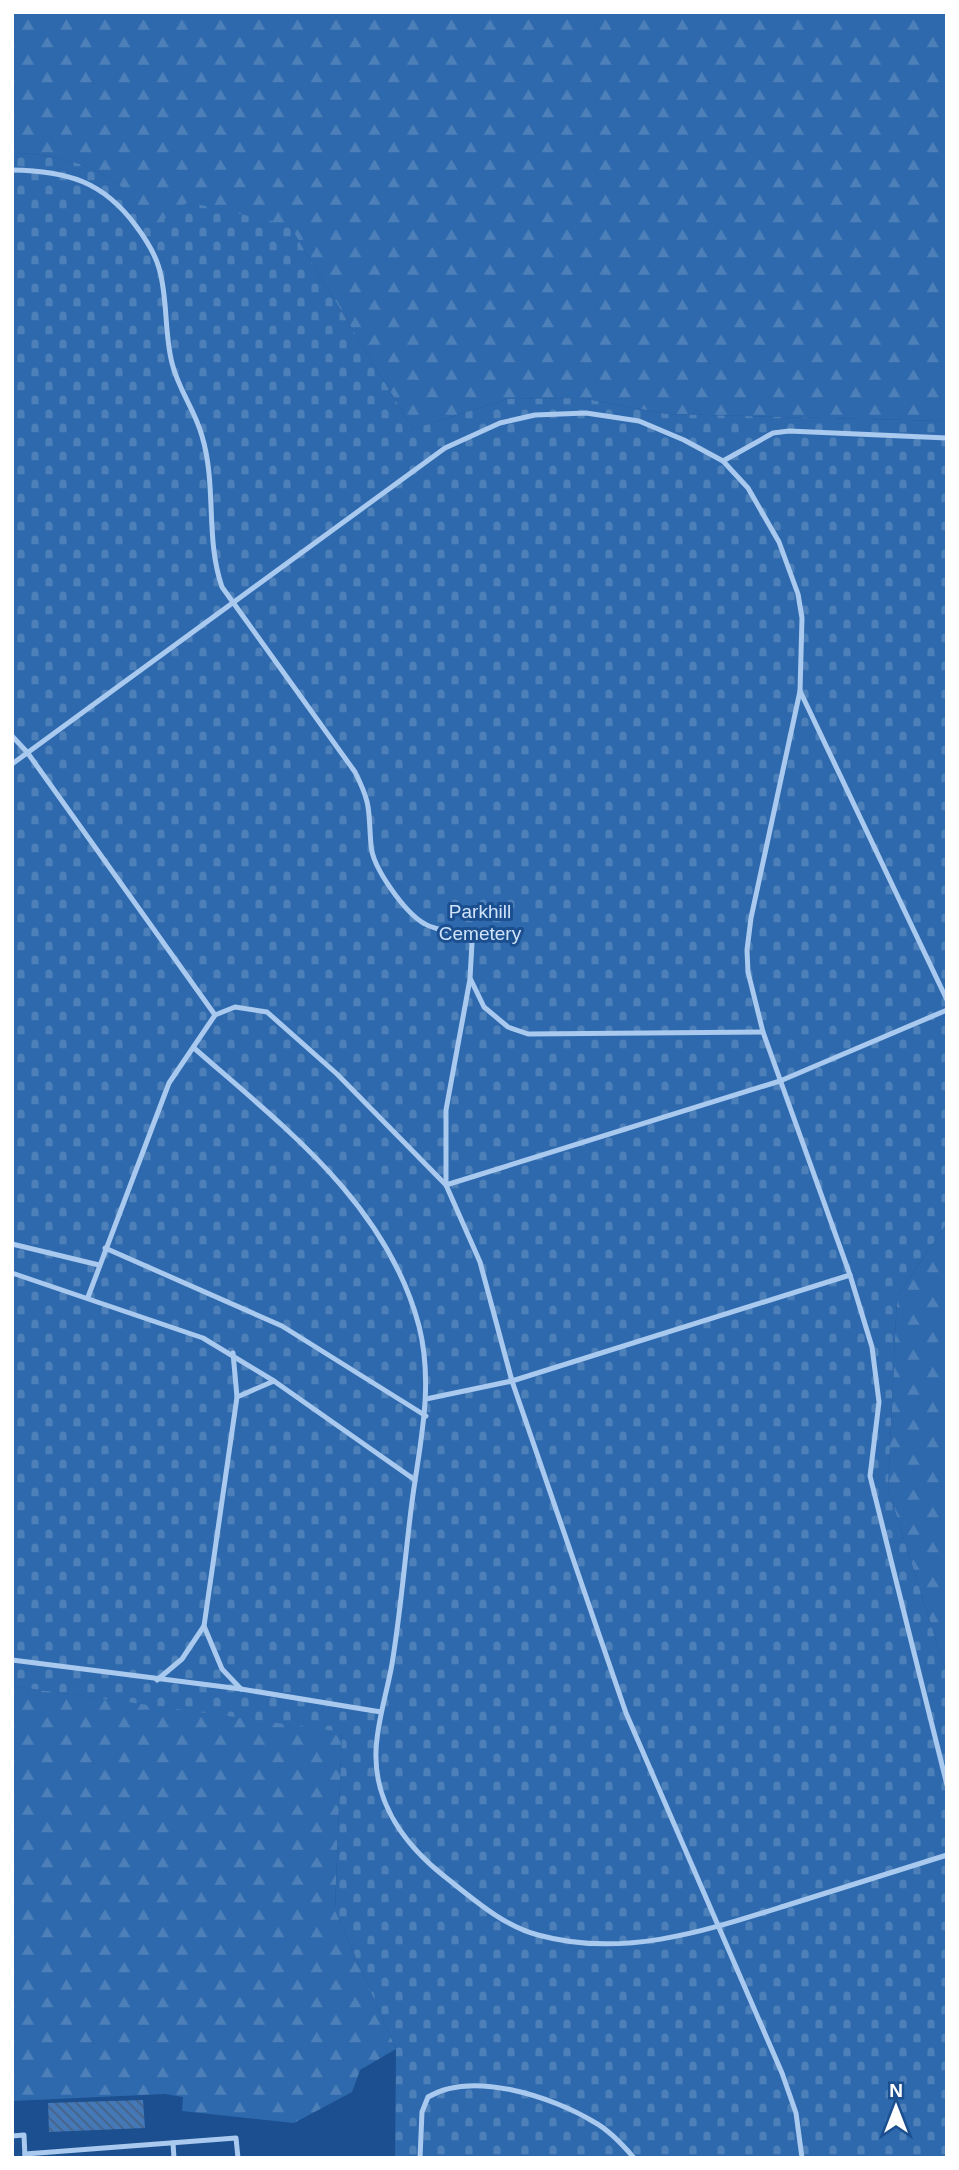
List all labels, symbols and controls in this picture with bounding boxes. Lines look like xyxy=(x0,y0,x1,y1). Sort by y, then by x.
park label: Parkhill Cemetery xyxy=(439,901,522,944)
north arrow xyxy=(861,2072,931,2142)
text: N xyxy=(889,2080,903,2101)

